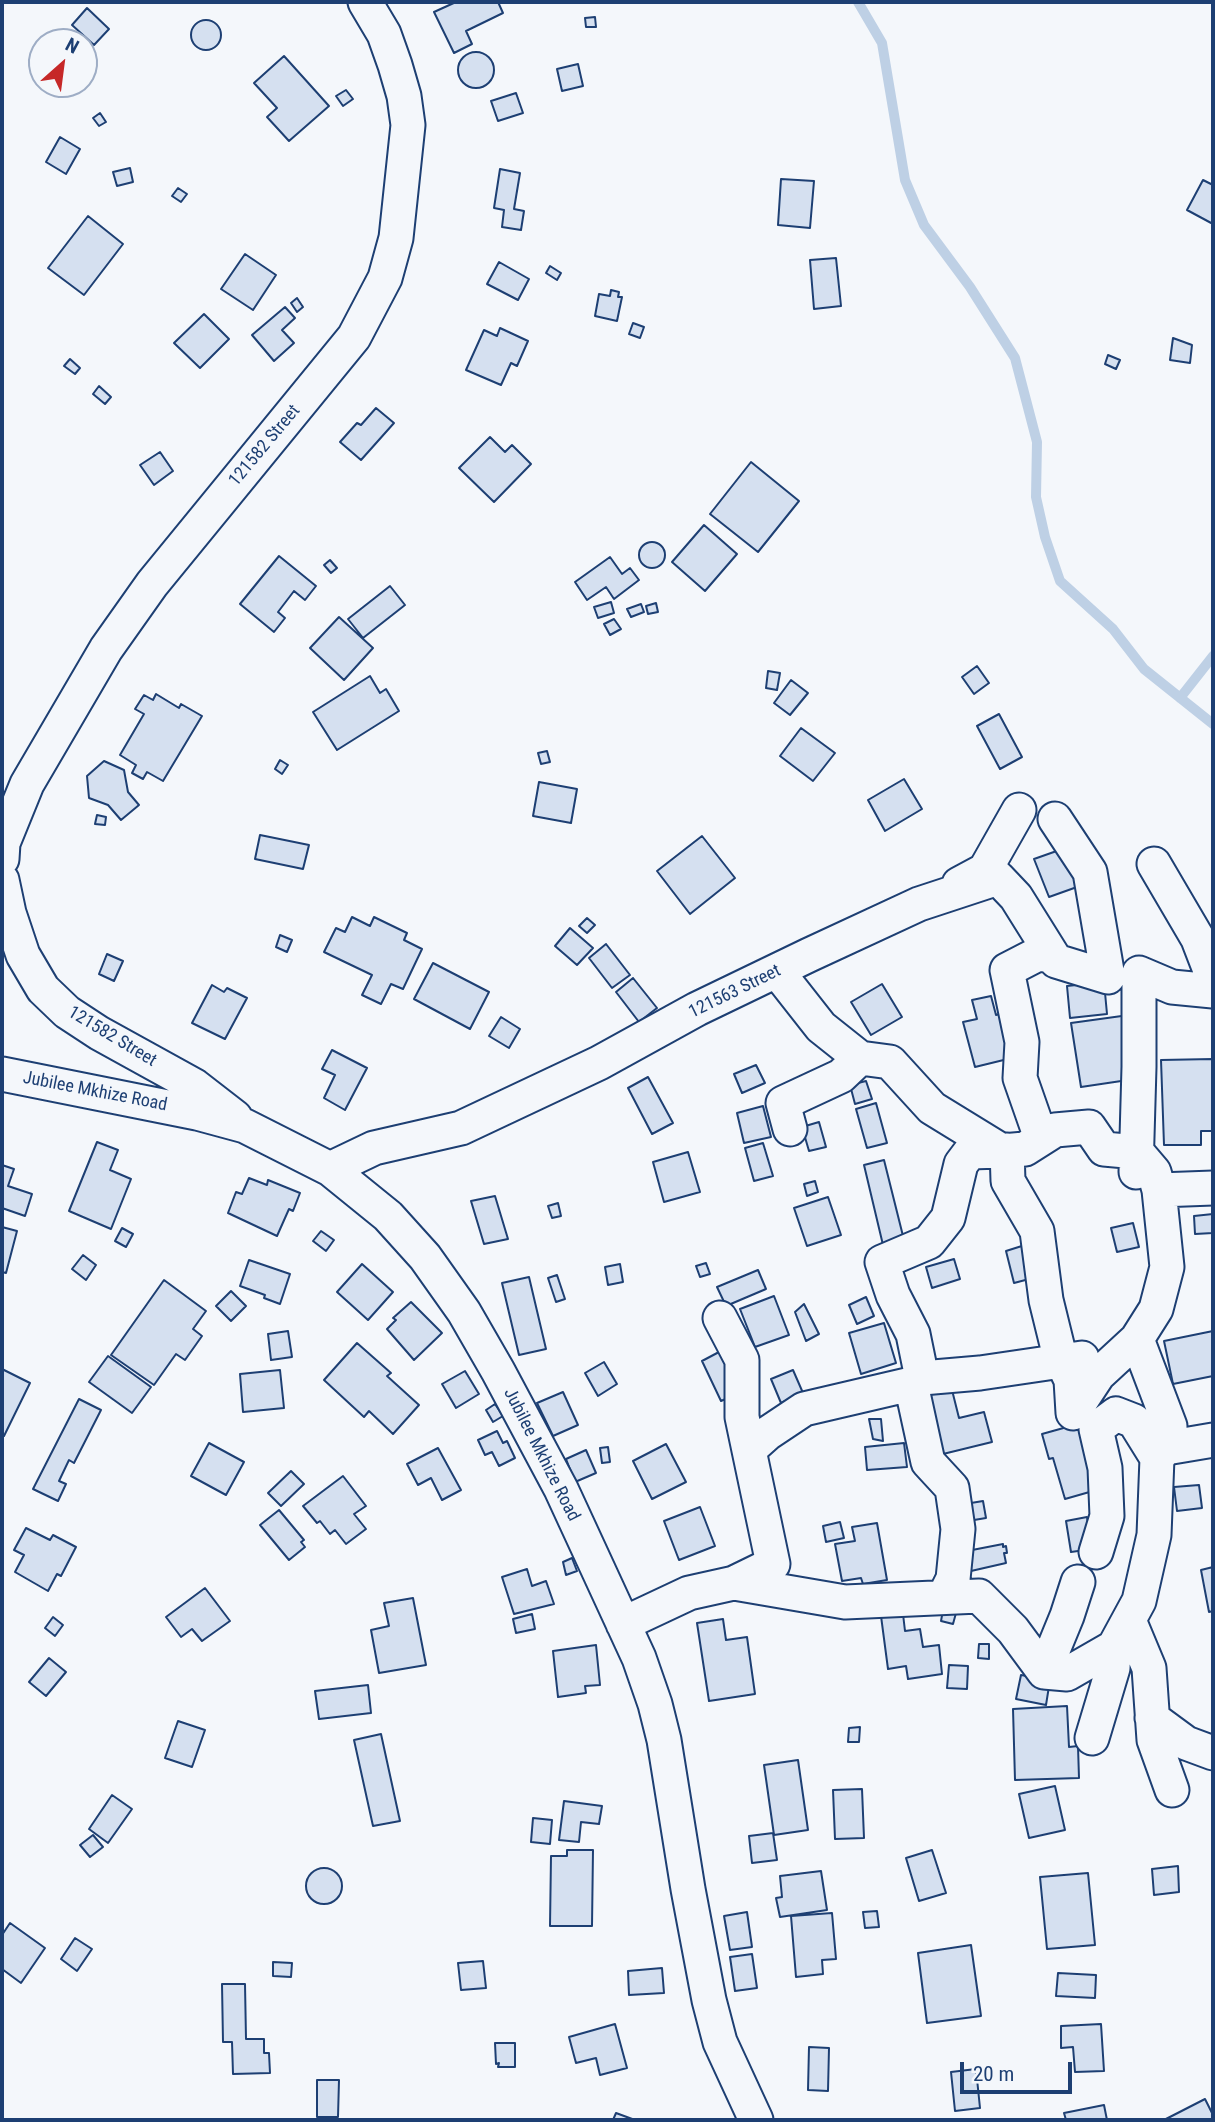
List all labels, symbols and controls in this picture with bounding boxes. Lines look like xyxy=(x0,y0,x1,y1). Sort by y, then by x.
north arrow xyxy=(28,28,98,98)
text: N xyxy=(62,33,83,59)
street label: 121582 Street xyxy=(225,401,305,491)
street label: 121563 Street xyxy=(685,960,785,1024)
street label: 121582 Street xyxy=(64,1002,160,1072)
street label: Jubilee Mkhize Road xyxy=(21,1067,169,1117)
street label: Jubilee Mkhize Road xyxy=(498,1385,584,1525)
scale bar xyxy=(963,2048,1075,2092)
text: 20 m xyxy=(973,2062,1014,2086)

